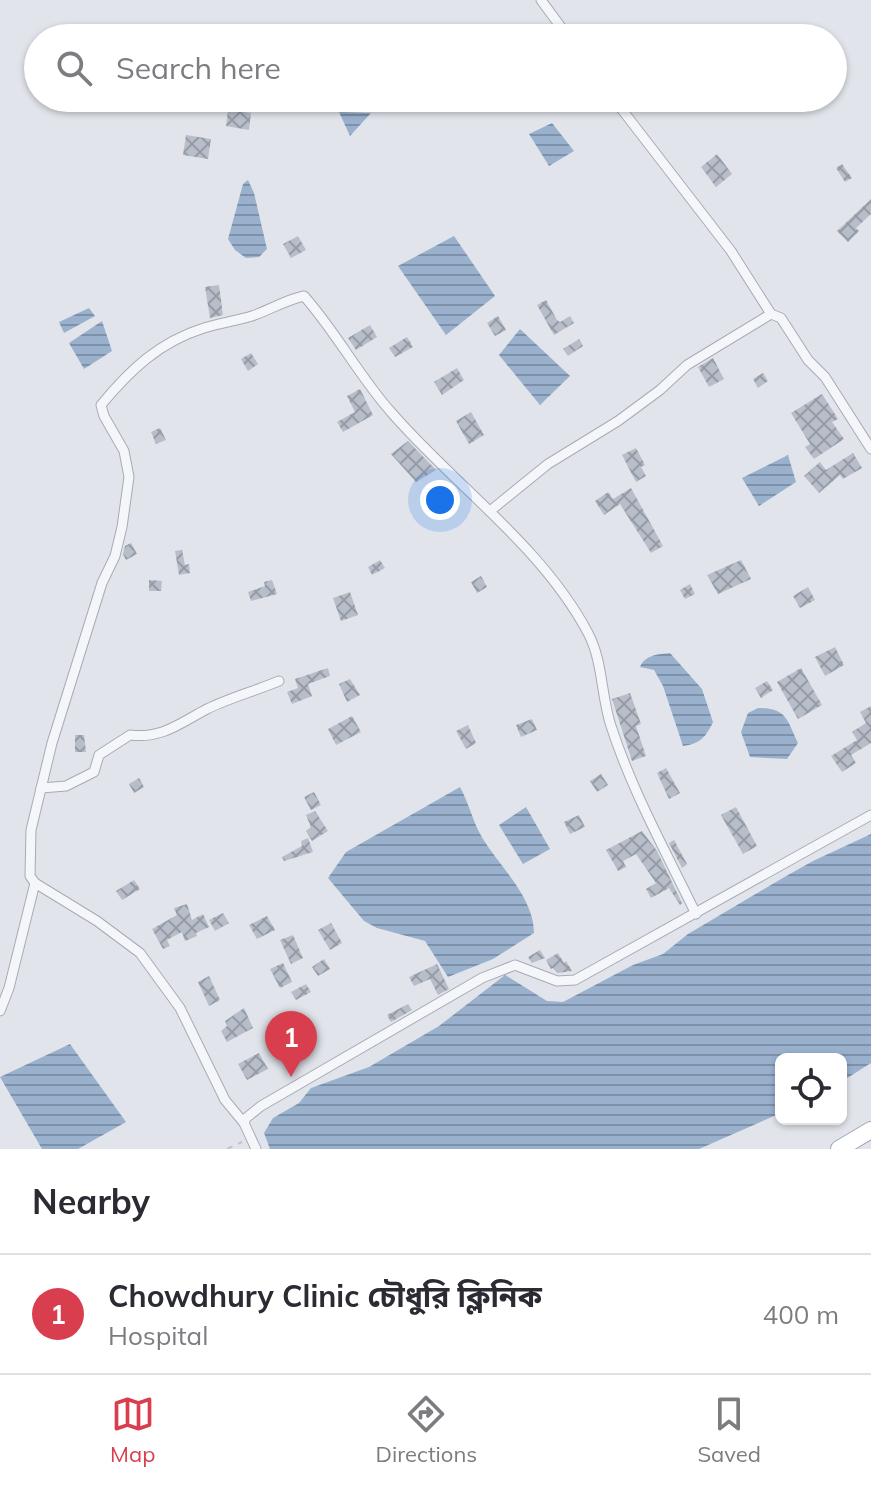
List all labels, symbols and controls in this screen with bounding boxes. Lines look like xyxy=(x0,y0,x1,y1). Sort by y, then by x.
search box xyxy=(24,24,847,112)
icon: search xyxy=(52,46,96,90)
text: Search here xyxy=(116,49,281,87)
your location xyxy=(420,480,460,520)
pin: 1 xyxy=(265,1011,317,1077)
map controls xyxy=(775,1053,847,1125)
button: locate xyxy=(775,1053,847,1125)
text: Nearby xyxy=(32,1180,150,1223)
text: Chowdhury Clinic চৌধুরি ক্লিনিক xyxy=(108,1277,542,1315)
text: 1 xyxy=(50,1298,66,1331)
text: 400 m xyxy=(763,1298,839,1331)
text: Hospital xyxy=(108,1319,208,1352)
tab: Map xyxy=(110,1392,155,1468)
tab: Directions xyxy=(376,1392,477,1468)
tab: Saved xyxy=(697,1392,761,1468)

